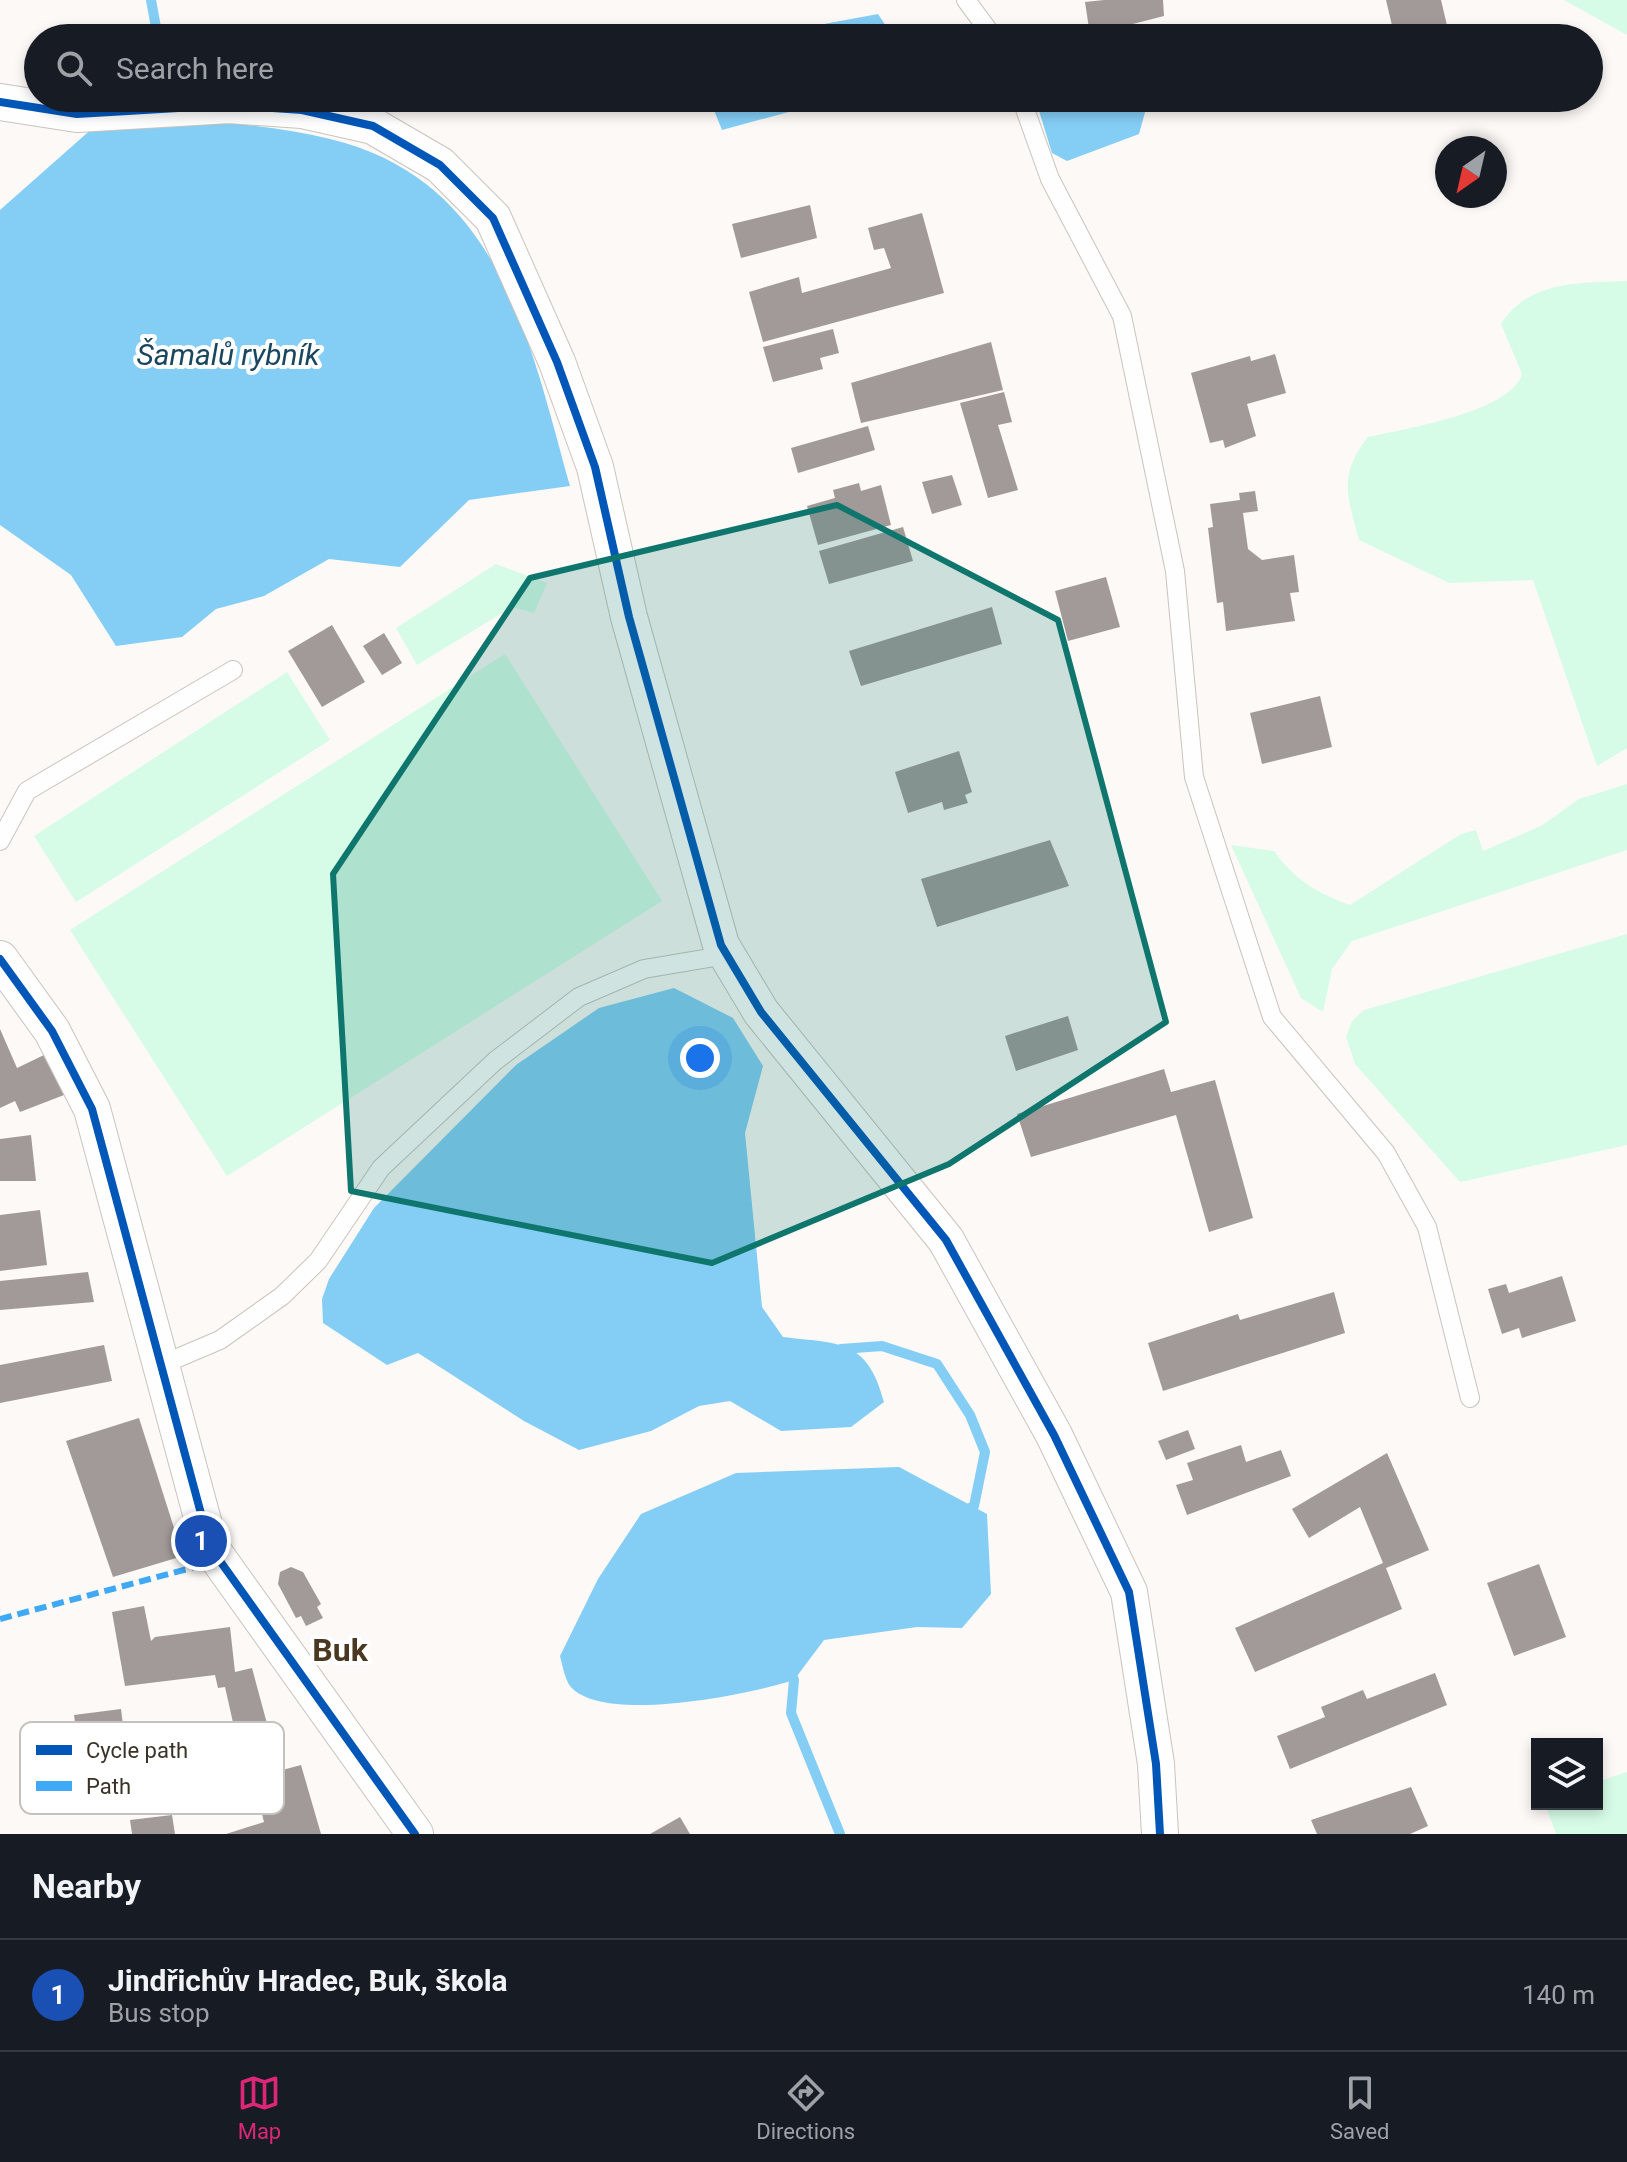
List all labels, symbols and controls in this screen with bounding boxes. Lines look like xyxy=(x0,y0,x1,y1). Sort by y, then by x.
search box xyxy=(24,24,1603,112)
icon: search xyxy=(52,46,96,90)
text: Search here xyxy=(116,51,274,86)
north arrow xyxy=(1435,136,1507,208)
water label: Šamalů rybník xyxy=(136,337,321,372)
your location xyxy=(680,1038,720,1078)
pin: 1 xyxy=(175,1511,227,1571)
district label: Buk xyxy=(312,1631,369,1669)
legend xyxy=(20,1722,284,1814)
text: Cycle path xyxy=(86,1738,188,1763)
map controls xyxy=(1531,1738,1603,1810)
button: layers xyxy=(1531,1738,1603,1810)
text: Path xyxy=(86,1774,131,1799)
text: Nearby xyxy=(32,1866,141,1906)
text: Jindřichův Hradec, Buk, škola xyxy=(108,1963,508,1998)
text: 1 xyxy=(51,1980,65,2010)
text: 140 m xyxy=(1522,1980,1595,2010)
text: Bus stop xyxy=(108,1998,210,2028)
tab: Map xyxy=(237,2071,281,2144)
tab: Directions xyxy=(756,2071,855,2144)
tab: Saved xyxy=(1330,2071,1390,2144)

